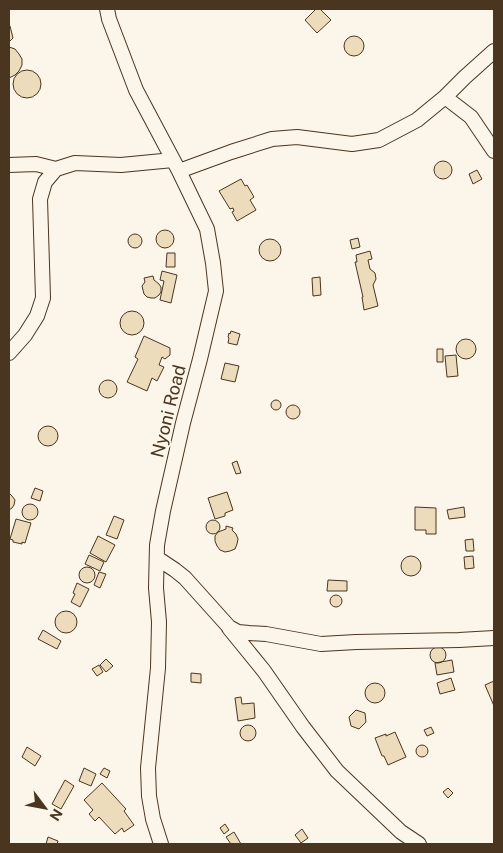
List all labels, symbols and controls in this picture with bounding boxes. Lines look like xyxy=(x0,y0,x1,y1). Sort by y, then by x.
street label: Nyoni Road xyxy=(146,362,190,460)
north arrow xyxy=(20,783,70,833)
text: N xyxy=(46,806,66,824)

